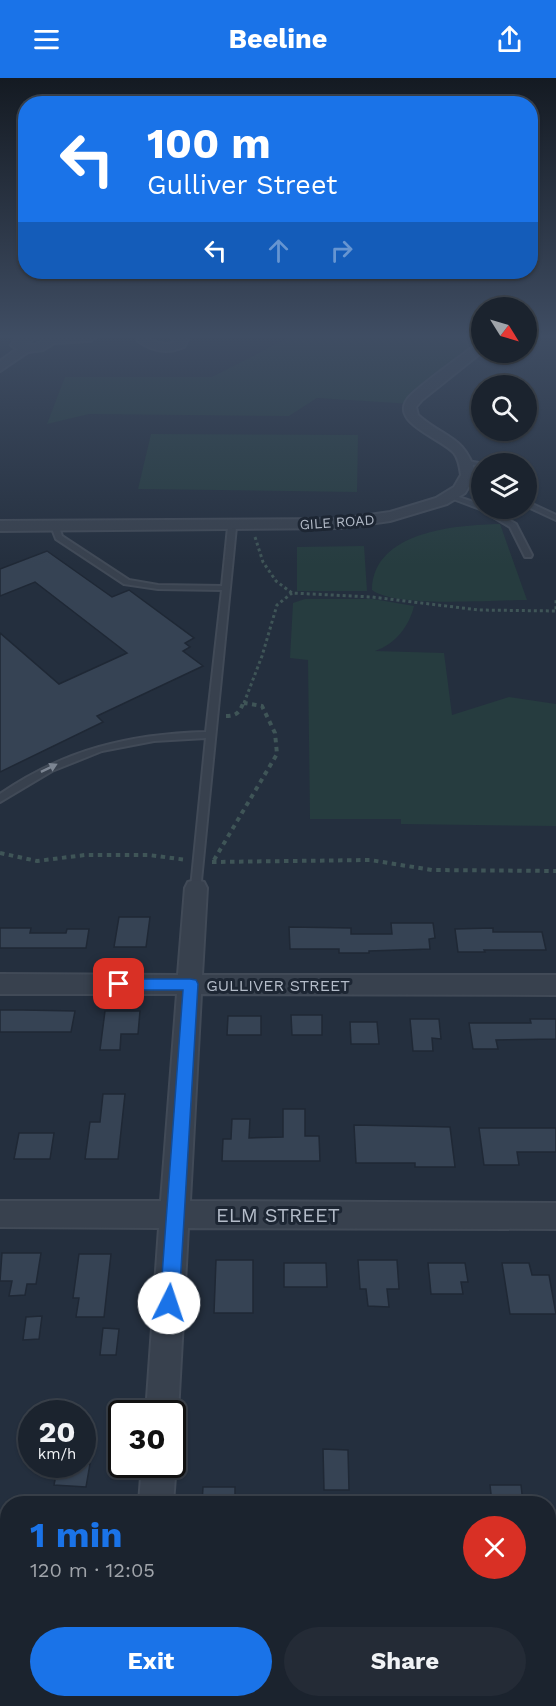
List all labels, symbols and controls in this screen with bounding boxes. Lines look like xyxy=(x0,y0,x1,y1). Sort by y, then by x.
icon: menu xyxy=(30,23,63,56)
text: Beeline xyxy=(229,23,327,55)
icon: share xyxy=(493,23,526,56)
text: 100 m xyxy=(147,119,271,168)
icon: left xyxy=(48,120,126,198)
text: Gulliver Street xyxy=(147,169,337,201)
icon: left xyxy=(199,234,232,267)
icon: ahead xyxy=(262,234,295,267)
icon: right xyxy=(325,234,358,267)
north arrow xyxy=(471,297,537,363)
map controls xyxy=(471,297,537,519)
button: search xyxy=(471,375,537,441)
button: layers xyxy=(471,453,537,519)
street label: GILE ROAD xyxy=(299,511,375,533)
one-way arrow xyxy=(41,763,58,772)
pin xyxy=(93,958,144,1009)
icon: arrive xyxy=(102,967,135,1000)
street label: GULLIVER STREET xyxy=(206,976,350,995)
street label: ELM STREET xyxy=(216,1203,340,1227)
position arrow xyxy=(137,1271,201,1335)
speed limit sign: 30 xyxy=(108,1400,186,1478)
text: 20 xyxy=(38,1414,76,1449)
text: km/h xyxy=(38,1445,76,1463)
text: 1 min xyxy=(30,1514,122,1556)
button: close xyxy=(463,1516,526,1579)
text: 120 m · 12:05 xyxy=(30,1558,155,1582)
button: Exit xyxy=(30,1627,272,1696)
button: Share xyxy=(284,1627,526,1696)

